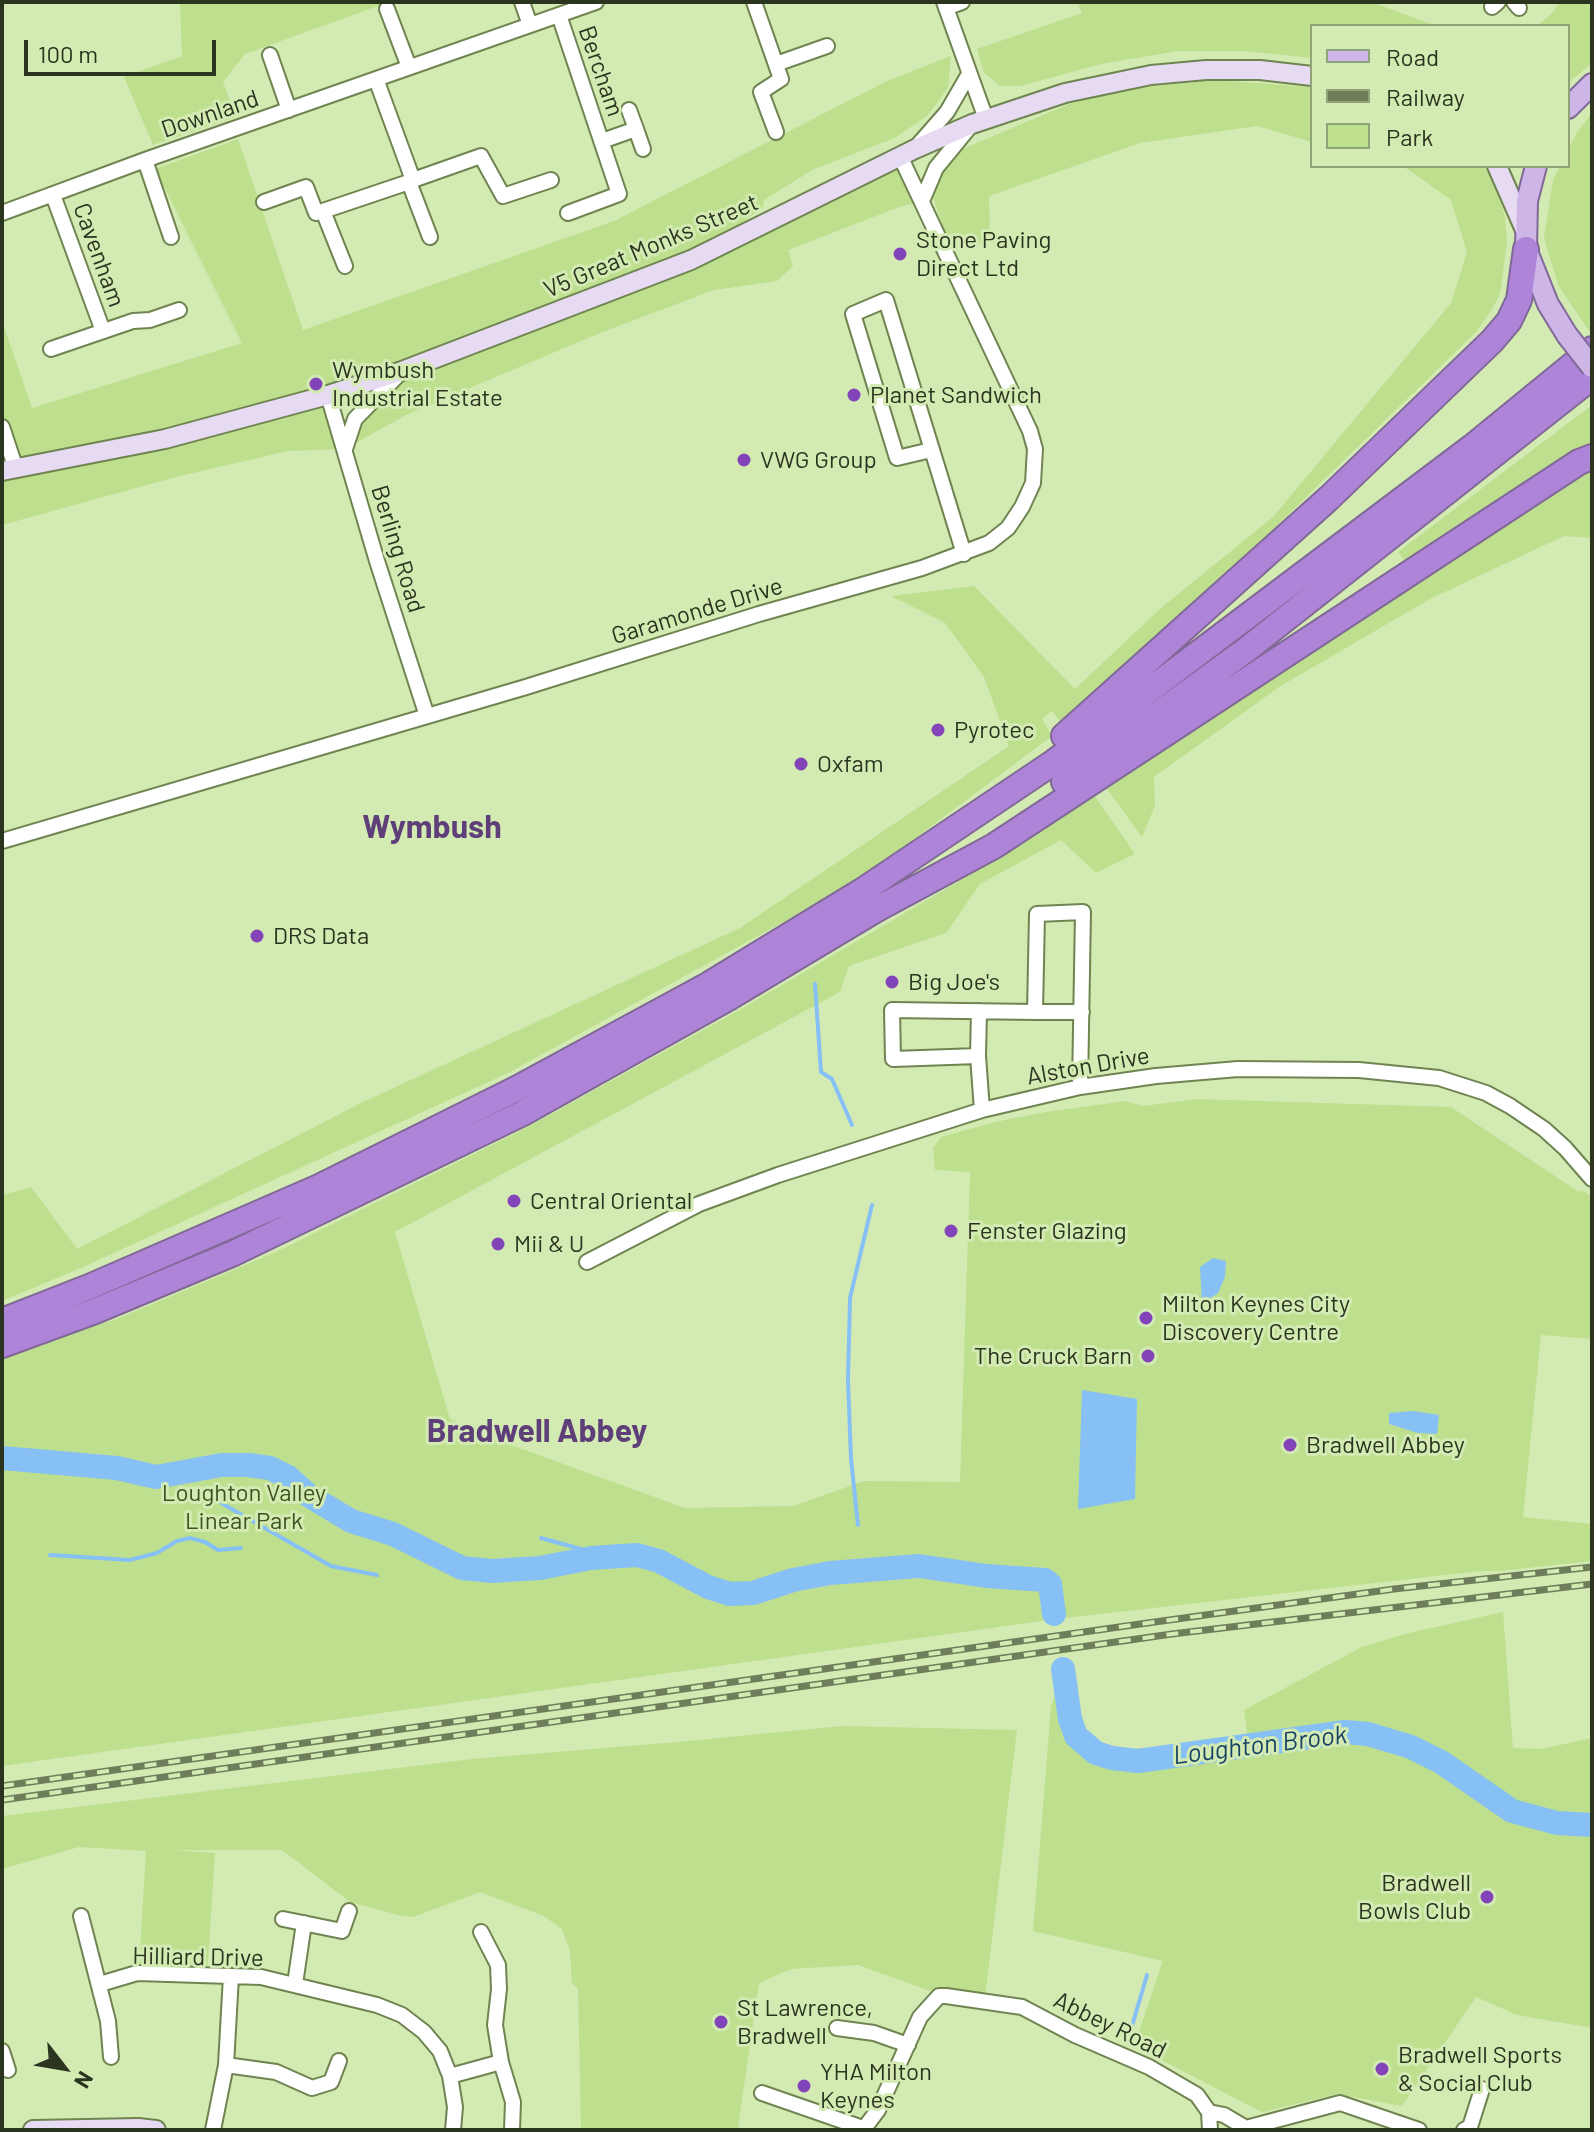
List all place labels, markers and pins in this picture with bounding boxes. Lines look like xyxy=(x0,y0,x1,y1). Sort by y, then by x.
place label: Stone Paving Direct Ltd xyxy=(916,226,1051,282)
marker: Stone Paving Direct Ltd xyxy=(891,245,909,263)
place label: Wymbush Industrial Estate xyxy=(332,356,503,412)
marker: Wymbush Industrial Estate xyxy=(307,375,325,393)
place label: Planet Sandwich xyxy=(870,381,1042,409)
marker: Planet Sandwich xyxy=(845,386,863,404)
place label: VWG Group xyxy=(760,446,877,474)
marker: VWG Group xyxy=(735,451,753,469)
place label: Pyrotec xyxy=(954,716,1034,744)
marker: Pyrotec xyxy=(929,721,947,739)
place label: Oxfam xyxy=(817,750,884,778)
marker: Oxfam xyxy=(792,755,810,773)
place label: DRS Data xyxy=(273,922,369,950)
marker: DRS Data xyxy=(248,927,266,945)
place label: Big Joe's xyxy=(908,968,1000,996)
marker: Big Joe's xyxy=(883,973,901,991)
place label: Central Oriental xyxy=(530,1187,692,1215)
marker: Central Oriental xyxy=(505,1192,523,1210)
place label: Fenster Glazing xyxy=(967,1217,1127,1245)
marker: Fenster Glazing xyxy=(942,1222,960,1240)
place label: Mii & U xyxy=(514,1230,584,1258)
marker: Mii & U xyxy=(489,1235,507,1253)
place label: Milton Keynes City Discovery Centre xyxy=(1162,1290,1350,1346)
marker: Milton Keynes City Discovery Centre xyxy=(1137,1309,1155,1327)
place label: The Cruck Barn xyxy=(974,1342,1132,1370)
marker: The Cruck Barn xyxy=(1139,1347,1157,1365)
place label: Bradwell Abbey xyxy=(1306,1431,1465,1459)
marker: Bradwell Abbey xyxy=(1281,1436,1299,1454)
place label: Bradwell Bowls Club xyxy=(1358,1869,1471,1925)
marker: Bradwell Bowls Club xyxy=(1478,1888,1496,1906)
place label: St Lawrence, Bradwell xyxy=(737,1994,873,2050)
marker: St Lawrence, Bradwell xyxy=(712,2013,730,2031)
place label: Bradwell Sports & Social Club xyxy=(1398,2041,1562,2097)
place label: YHA Milton Keynes xyxy=(820,2058,932,2114)
marker: Bradwell Sports & Social Club xyxy=(1373,2060,1391,2078)
marker: YHA Milton Keynes xyxy=(795,2077,813,2095)

